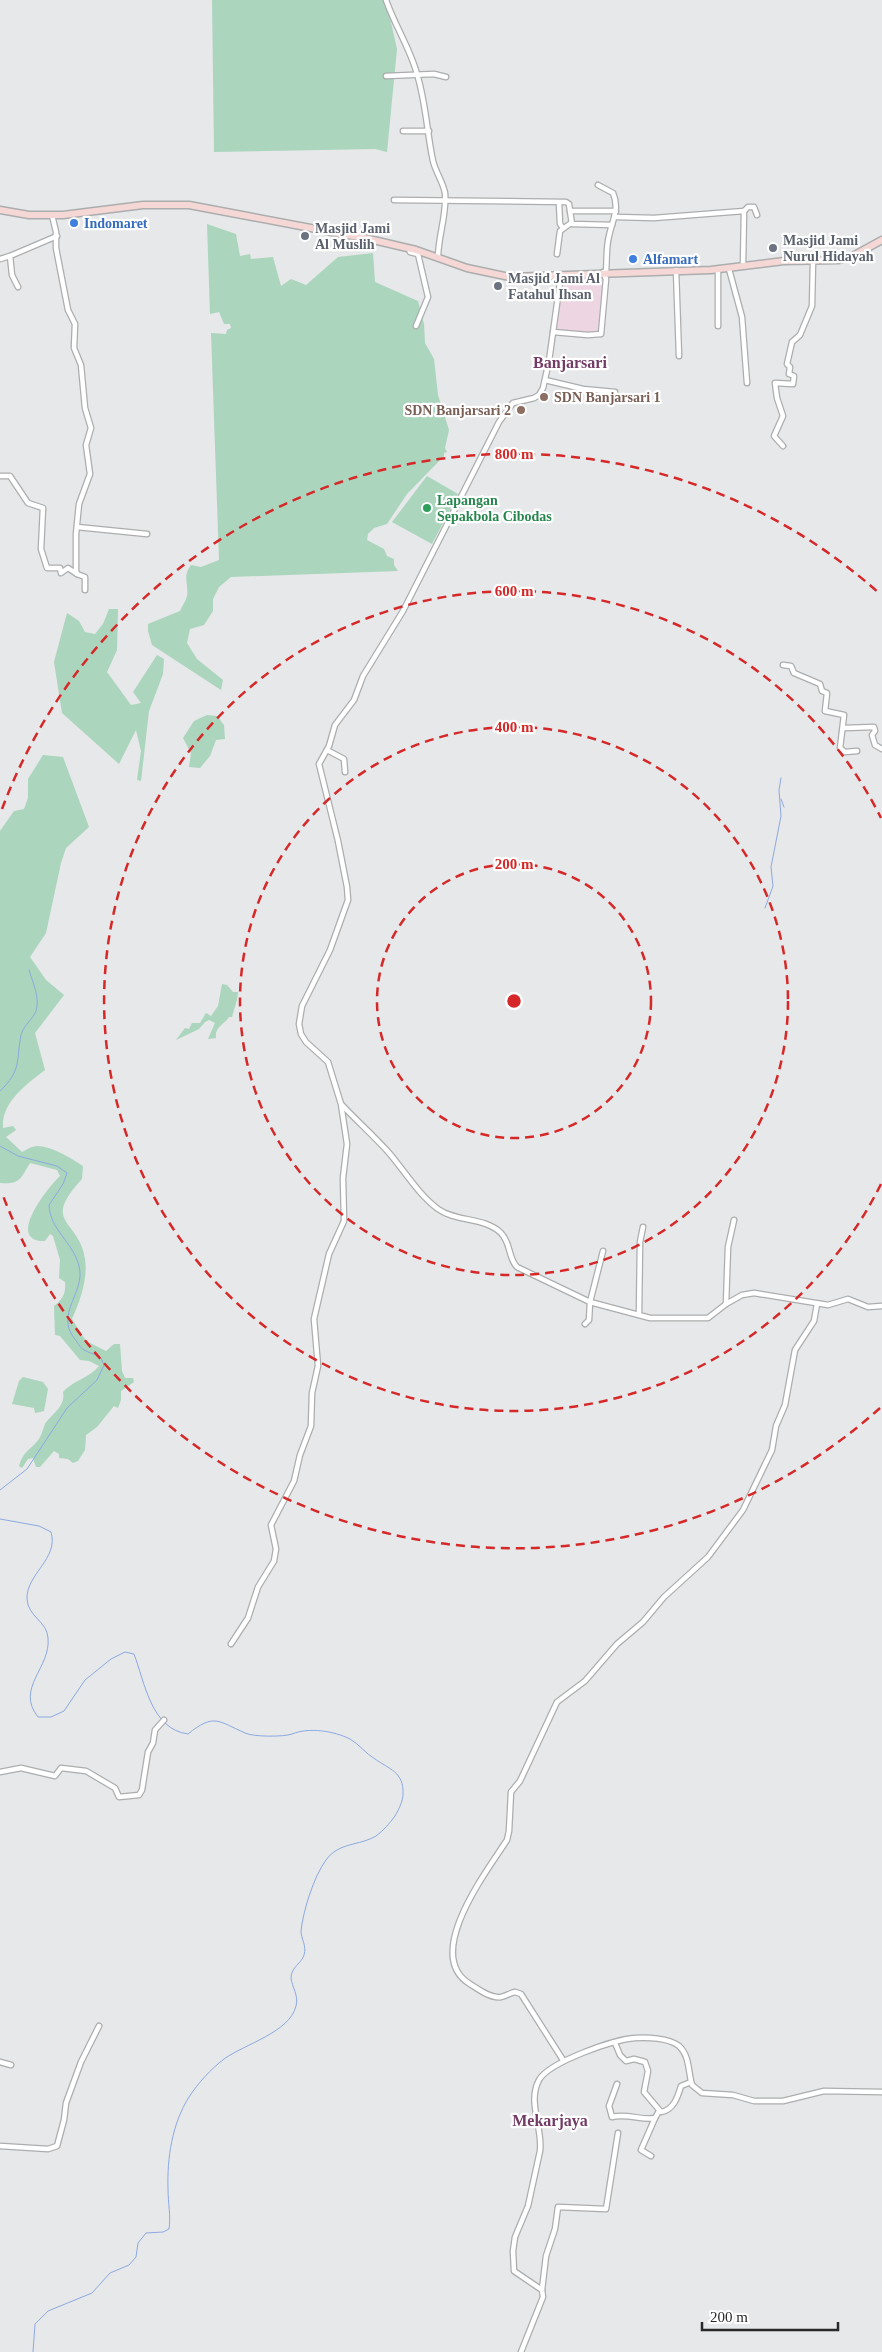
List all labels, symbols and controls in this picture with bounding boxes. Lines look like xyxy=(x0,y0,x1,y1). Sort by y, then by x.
place label: Indomaret xyxy=(84,216,148,231)
marker: Indomaret xyxy=(68,217,80,229)
place label: Masjid Jami Al Muslih xyxy=(315,221,390,252)
marker: Masjid Jami Al Muslih xyxy=(299,230,311,242)
place label: Masjid Jami Nurul Hidayah xyxy=(783,233,874,264)
marker: Masjid Jami Nurul Hidayah xyxy=(767,242,779,254)
place label: Alfamart xyxy=(643,252,699,267)
marker: Alfamart xyxy=(627,253,639,265)
place label: Masjid Jami Al Fatahul Ihsan xyxy=(508,271,600,302)
marker: Masjid Jami Al Fatahul Ihsan xyxy=(492,280,504,292)
district label: Banjarsari xyxy=(533,354,607,372)
place label: SDN Banjarsari 1 xyxy=(554,390,661,405)
marker: SDN Banjarsari 1 xyxy=(538,391,550,403)
place label: SDN Banjarsari 2 xyxy=(404,403,511,418)
marker: SDN Banjarsari 2 xyxy=(515,404,527,416)
text: 800 m xyxy=(495,446,534,462)
place label: Lapangan Sepakbola Cibodas xyxy=(437,493,552,524)
marker: Lapangan Sepakbola Cibodas xyxy=(421,502,433,514)
text: 600 m xyxy=(495,583,534,599)
text: 400 m xyxy=(495,719,534,735)
text: 200 m xyxy=(495,856,534,872)
centre of rings xyxy=(505,992,523,1010)
district label: Mekarjaya xyxy=(512,2112,588,2130)
scale bar xyxy=(702,2300,838,2332)
text: 200 m xyxy=(710,2309,748,2325)

